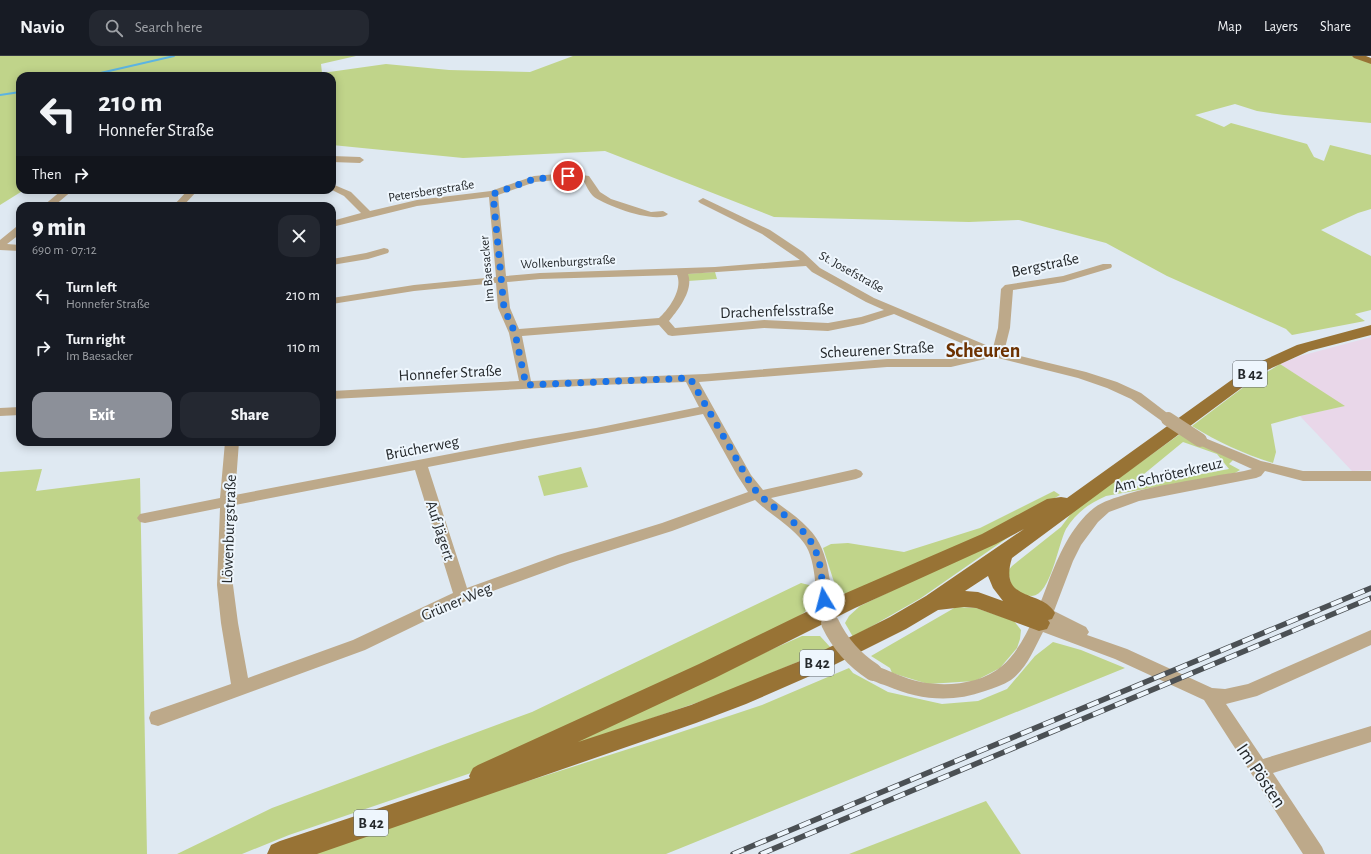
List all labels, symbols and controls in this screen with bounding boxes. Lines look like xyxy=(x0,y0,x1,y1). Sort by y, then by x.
search box xyxy=(89,10,369,46)
icon: search xyxy=(103,17,125,39)
text: Navio xyxy=(20,18,65,37)
text: Search here xyxy=(135,20,203,35)
text: Map xyxy=(1217,20,1242,34)
text: Layers xyxy=(1264,20,1298,34)
text: Share xyxy=(1320,20,1351,34)
icon: left xyxy=(32,88,84,140)
text: 210 m xyxy=(98,89,163,117)
text: Honnefer Straße xyxy=(98,122,214,140)
pin xyxy=(551,159,585,193)
icon: right xyxy=(70,164,92,186)
icon: arrive xyxy=(557,165,579,187)
text: Then xyxy=(32,167,62,182)
street label: Petersbergstraße xyxy=(387,178,475,205)
button: close xyxy=(278,215,320,257)
text: 9 min xyxy=(32,216,86,240)
street label: Im Baesacker xyxy=(478,234,497,303)
text: 690 m · 07:12 xyxy=(32,244,97,257)
street label: St. Josefstraße xyxy=(817,249,886,295)
street label: Bergstraße xyxy=(1010,250,1080,280)
street label: Wolkenburgstraße xyxy=(520,254,616,271)
text: Turn left xyxy=(66,280,117,295)
icon: left xyxy=(32,285,54,307)
text: 210 m xyxy=(286,288,320,303)
text: Honnefer Straße xyxy=(66,298,150,311)
street label: Drachenfelsstraße xyxy=(720,301,834,321)
text: Turn right xyxy=(66,332,125,347)
icon: right xyxy=(32,337,54,359)
street label: Scheurener Straße xyxy=(820,339,935,361)
text: 110 m xyxy=(287,340,320,355)
district label: Scheuren xyxy=(946,341,1020,361)
text: Im Baesacker xyxy=(66,350,133,363)
road number: B 42 xyxy=(1233,361,1267,387)
street label: Honnefer Straße xyxy=(398,362,502,384)
button: Exit xyxy=(32,392,172,438)
button: Share xyxy=(180,392,320,438)
street label: Brücherweg xyxy=(384,433,460,463)
street label: Am Schröterkreuz xyxy=(1112,455,1225,495)
street label: Löwenburgstraße xyxy=(219,474,239,584)
street label: Auf Jägert xyxy=(423,498,457,562)
position arrow xyxy=(803,579,845,621)
street label: Grüner Weg xyxy=(419,580,494,624)
road number: B 42 xyxy=(800,650,834,676)
street label: Im Pösten xyxy=(1232,740,1289,811)
road number: B 42 xyxy=(354,810,388,836)

